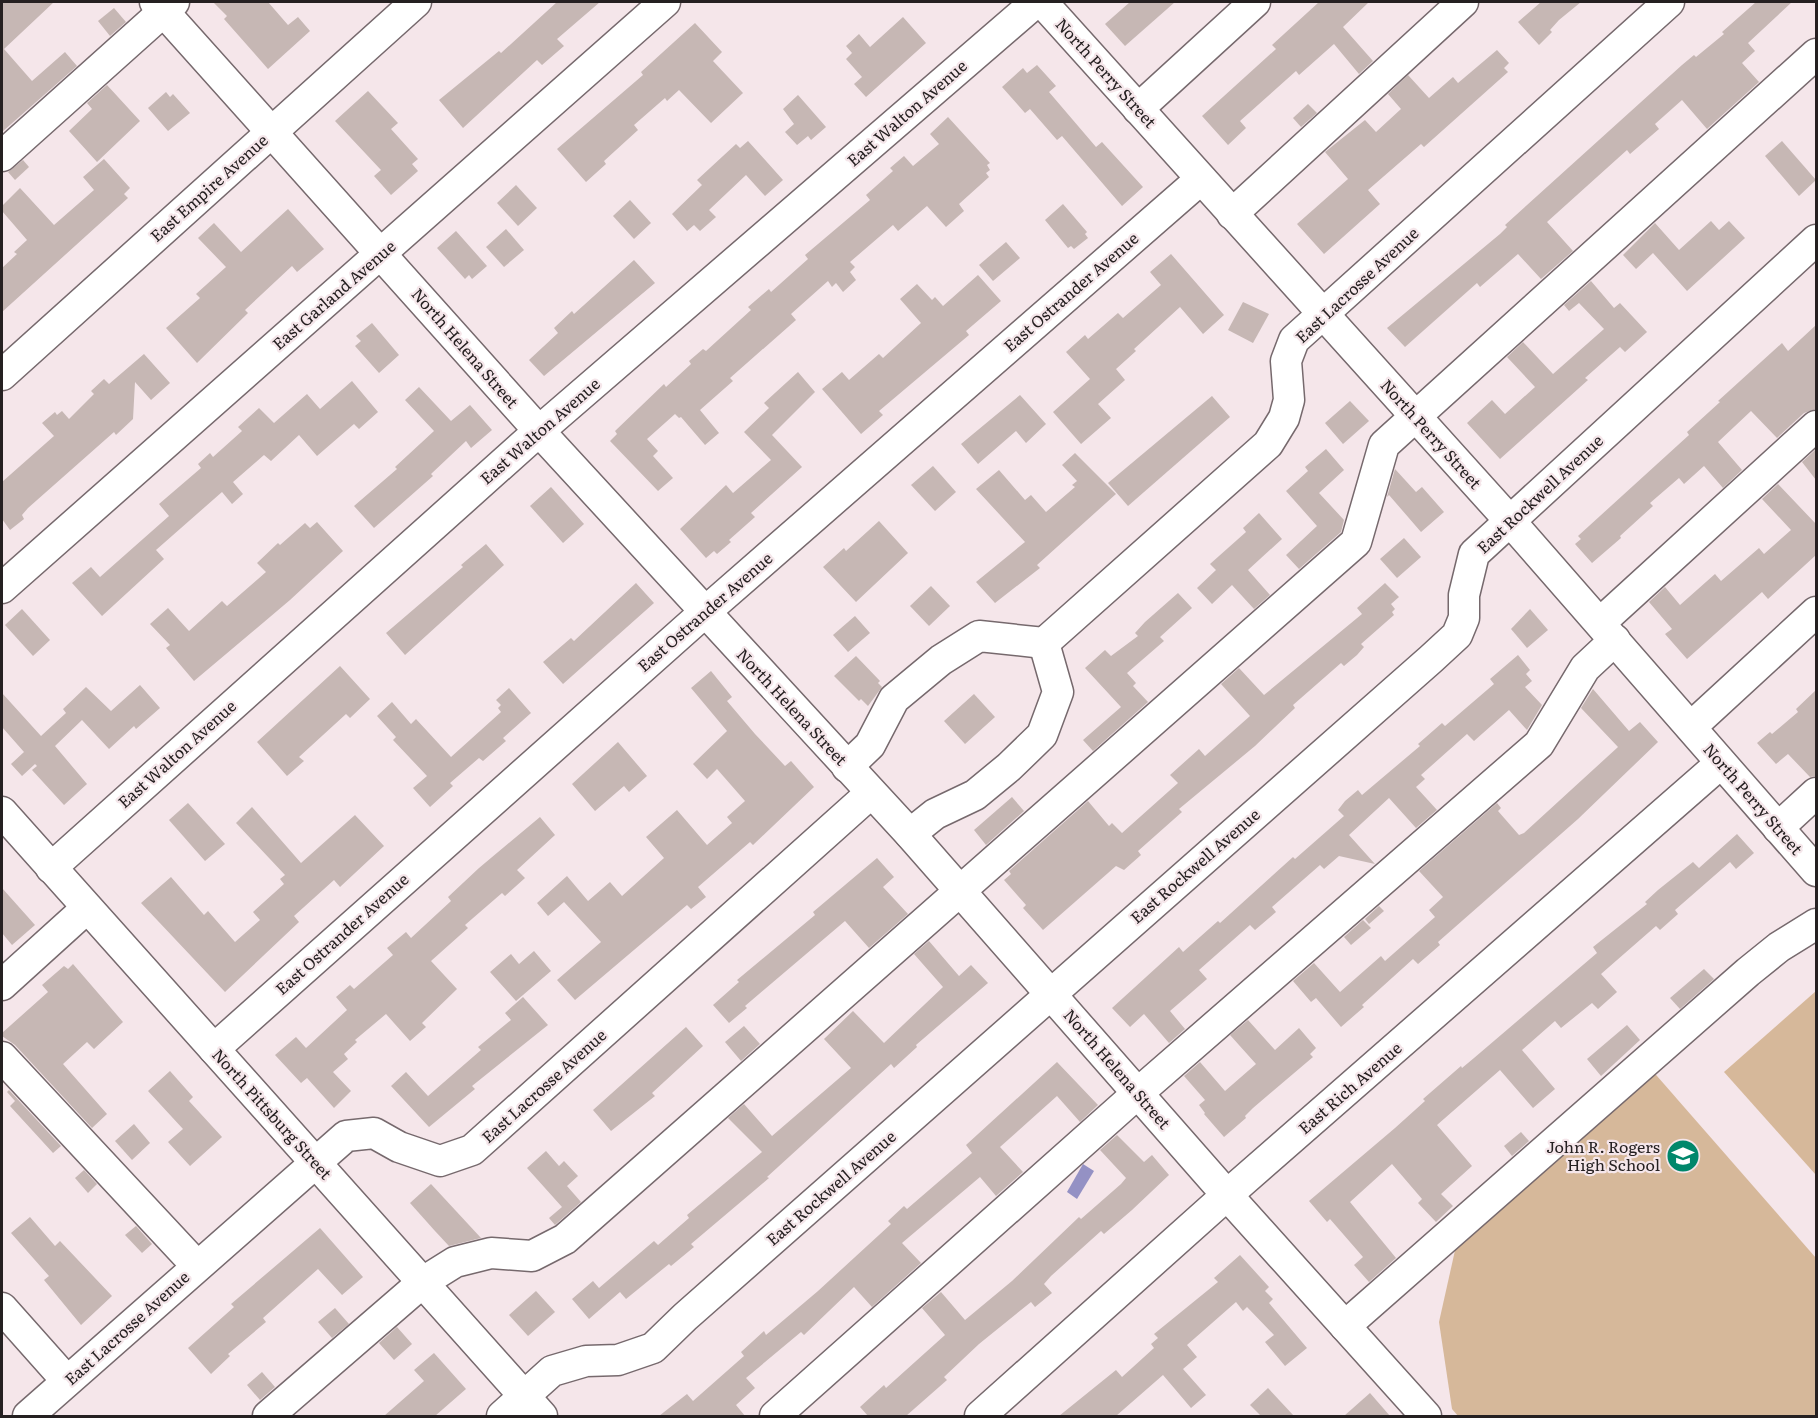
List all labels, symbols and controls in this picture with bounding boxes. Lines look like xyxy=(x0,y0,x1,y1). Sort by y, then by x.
street label: North Perry Street xyxy=(1051,12,1163,133)
street label: East Walton Avenue xyxy=(841,53,972,171)
street label: East Empire Avenue xyxy=(144,128,273,247)
street label: East Lacrosse Avenue xyxy=(1289,221,1423,348)
street label: East Ostrander Avenue xyxy=(998,226,1143,357)
street label: East Garland Avenue xyxy=(266,234,400,355)
street label: North Helena Street xyxy=(407,282,525,413)
street label: East Walton Avenue xyxy=(474,371,605,489)
street label: North Perry Street xyxy=(1376,373,1488,494)
street label: East Rockwell Avenue xyxy=(1471,428,1608,558)
street label: East Ostrander Avenue xyxy=(632,546,777,677)
street label: North Helena Street xyxy=(732,642,854,771)
street label: East Walton Avenue xyxy=(112,693,241,813)
street label: North Perry Street xyxy=(1699,737,1809,860)
street label: East Rockwell Avenue xyxy=(1124,802,1264,928)
street label: East Ostrander Avenue xyxy=(269,867,413,1000)
street label: North Helena Street xyxy=(1059,1003,1177,1134)
street label: East Lacrosse Avenue xyxy=(476,1023,611,1148)
street label: East Rich Avenue xyxy=(1292,1035,1406,1139)
street label: North Pittsburg Street xyxy=(207,1043,339,1184)
street label: East Rockwell Avenue xyxy=(760,1124,900,1250)
place label: John R. Rogers High School xyxy=(1546,1134,1660,1176)
school or university icon: John R. Rogers High School xyxy=(1665,1138,1701,1174)
street label: East Lacrosse Avenue xyxy=(59,1265,194,1390)

